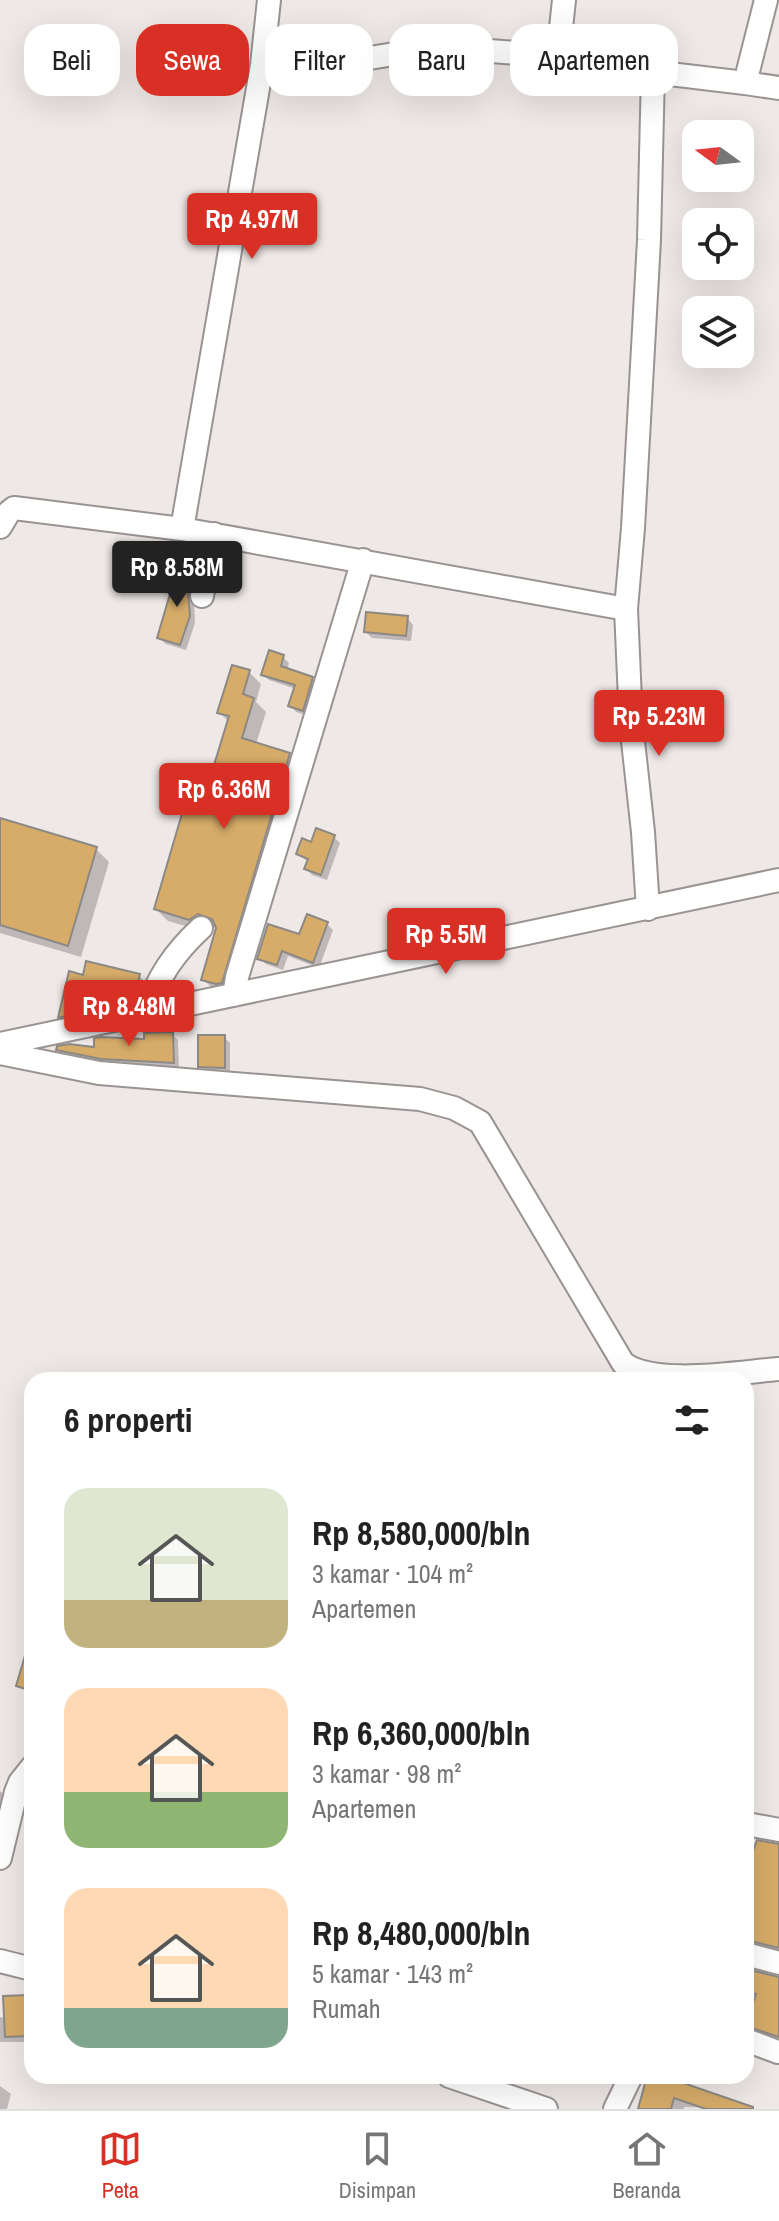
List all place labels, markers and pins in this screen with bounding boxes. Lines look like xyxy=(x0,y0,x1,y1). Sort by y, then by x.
pin: Rp 4.97M xyxy=(169,193,335,261)
pin: Rp 8.58M xyxy=(94,541,260,609)
pin: Rp 5.23M xyxy=(576,690,742,758)
pin: Rp 6.36M xyxy=(141,763,307,831)
pin: Rp 5.5M xyxy=(372,908,520,976)
pin: Rp 8.48M xyxy=(46,980,212,1048)

